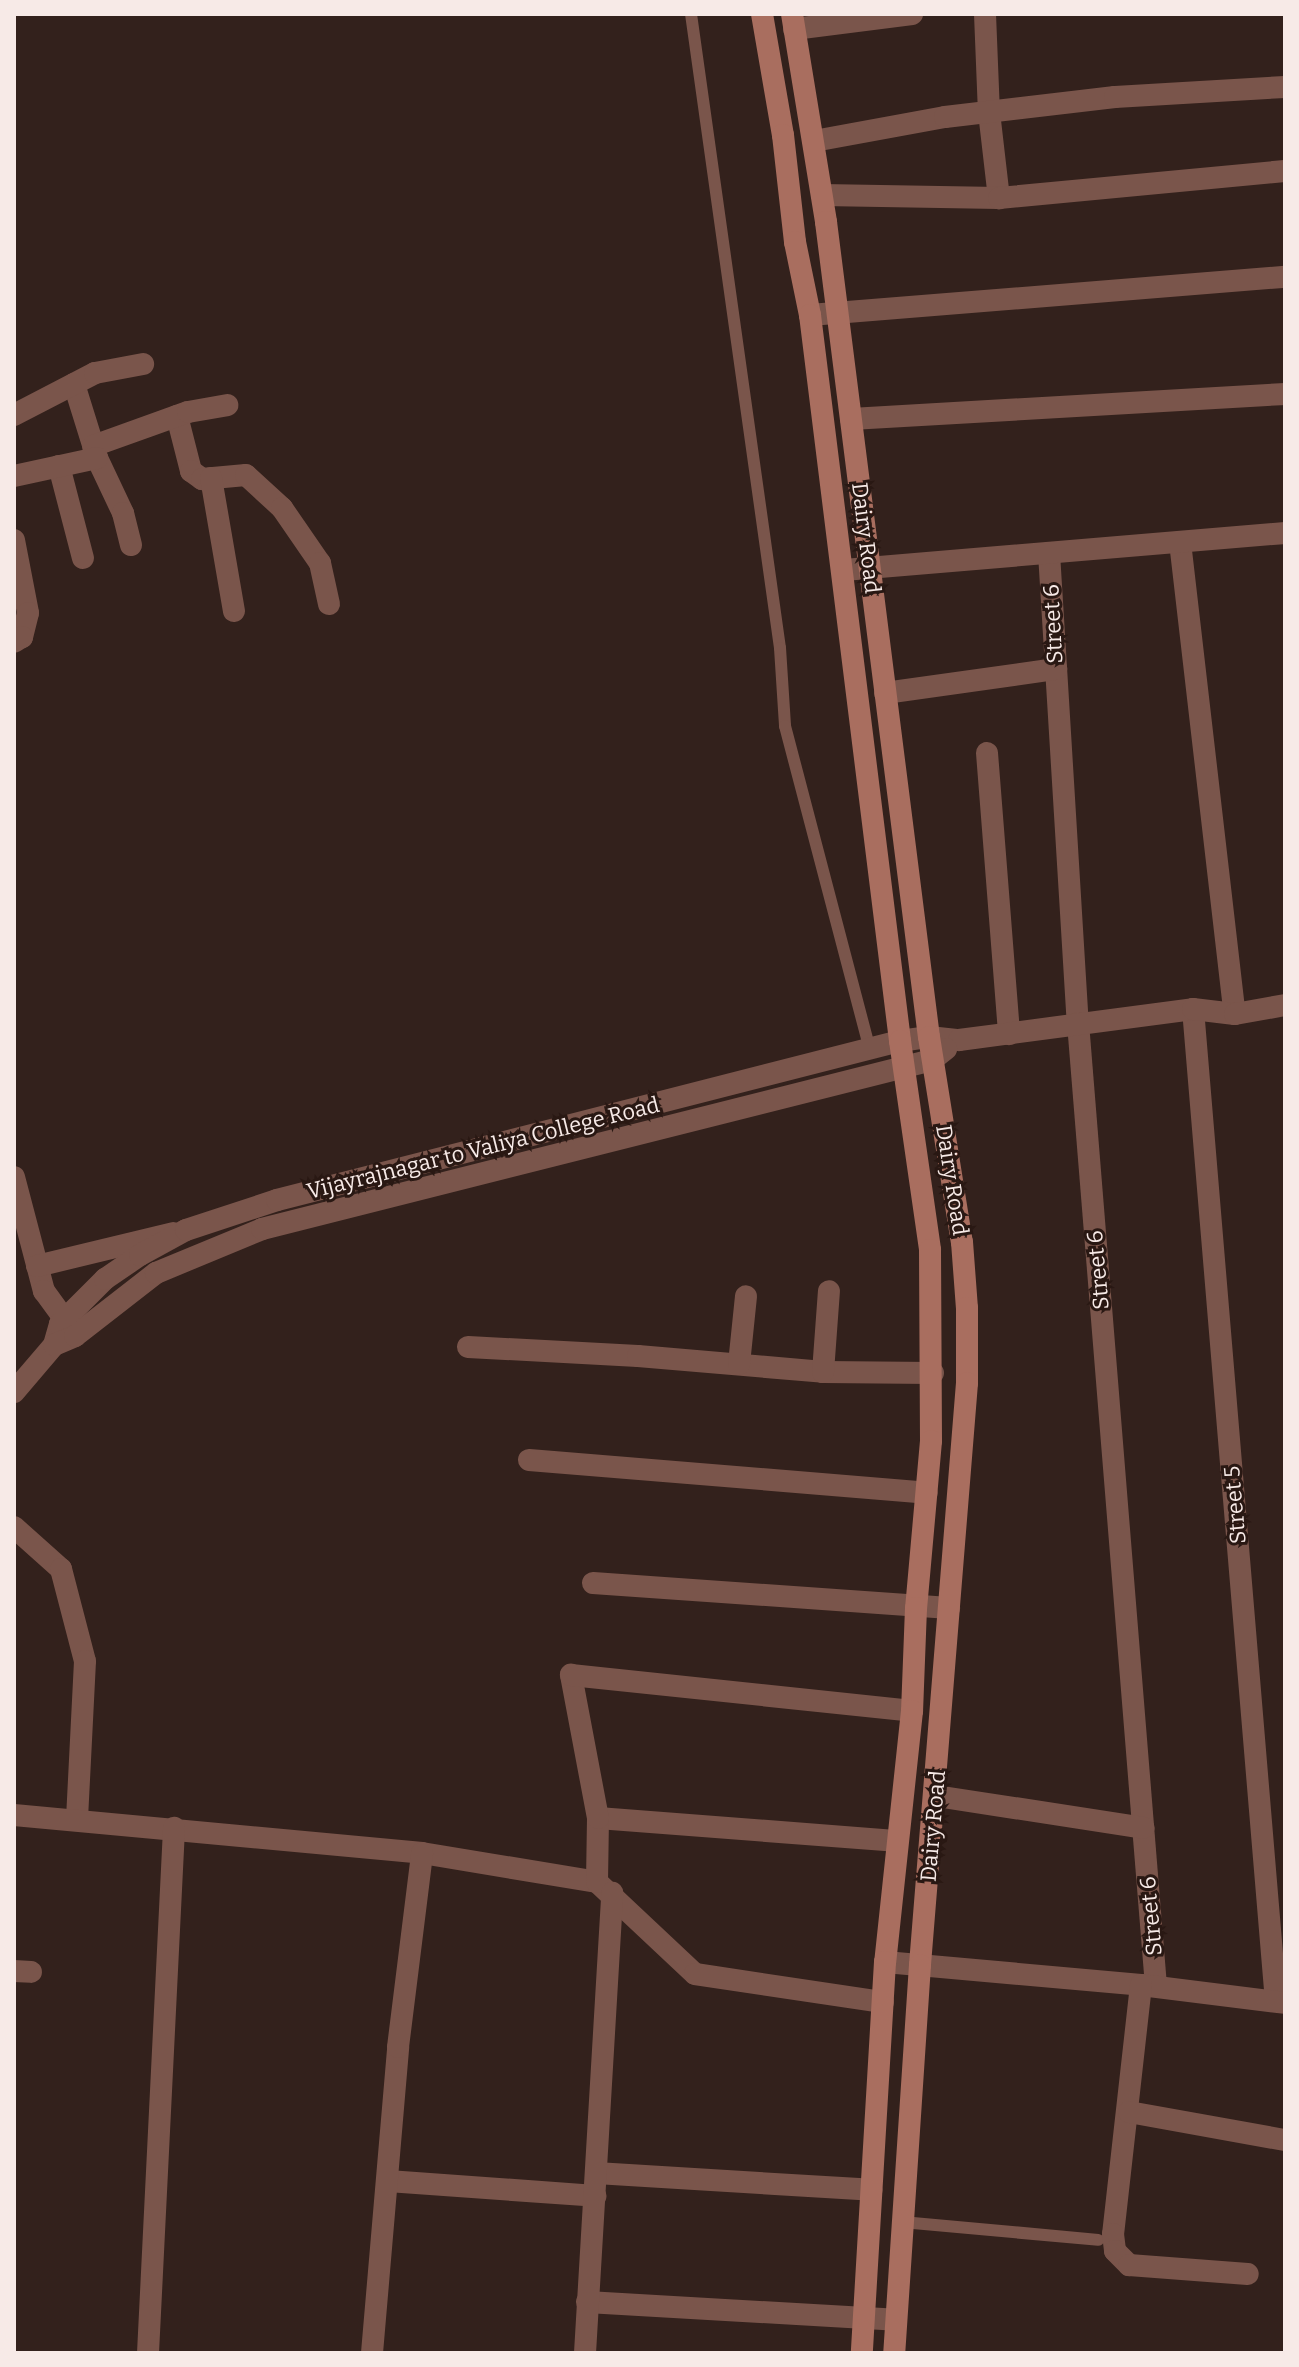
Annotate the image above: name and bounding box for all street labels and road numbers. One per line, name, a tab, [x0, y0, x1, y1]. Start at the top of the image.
street label: Dairy Road	[846, 481, 886, 595]
street label: Street 6	[1038, 584, 1068, 664]
street label: Vijayrajnagar to Valiya College Road	[304, 1091, 662, 1205]
street label: Dairy Road	[930, 1123, 974, 1237]
street label: Street 6	[1081, 1229, 1115, 1311]
street label: Street 5	[1218, 1465, 1252, 1545]
street label: Dairy Road	[915, 1769, 951, 1883]
street label: Street 6	[1134, 1875, 1168, 1957]

